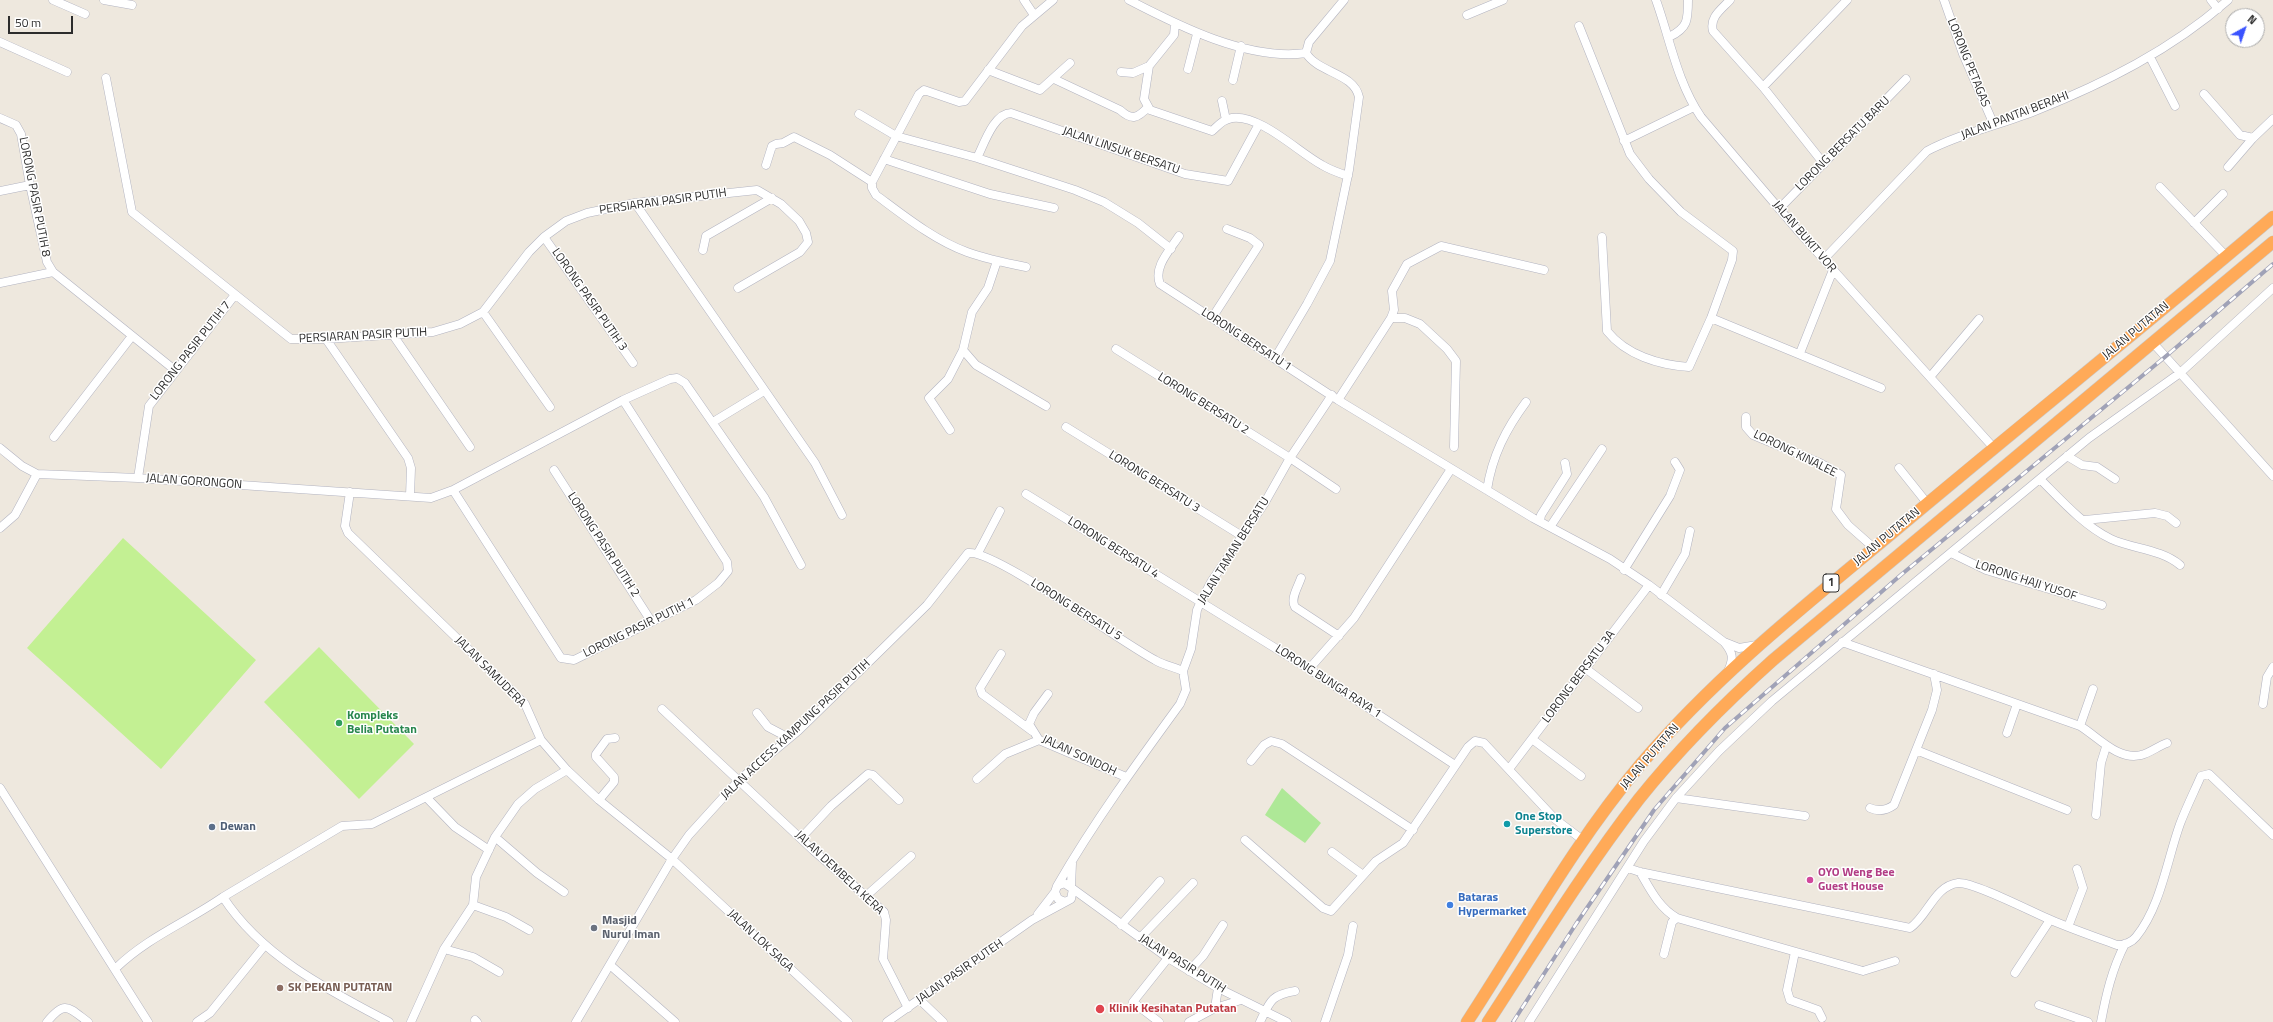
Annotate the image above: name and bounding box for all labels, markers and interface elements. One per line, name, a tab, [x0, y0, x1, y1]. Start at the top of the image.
scale bar	[10, 8, 75, 34]
north arrow	[2225, 8, 2265, 48]
text: N	[2244, 11, 2260, 28]
text: 50 m	[15, 13, 41, 32]
street label: LORONG PETAGAS	[1944, 17, 1992, 109]
street label: JALAN PANTAI BERAHI	[1959, 89, 2071, 143]
street label: LORONG BERSATU BARU	[1793, 94, 1893, 194]
street label: JALAN LINSUK BERSATU	[1060, 124, 1182, 178]
street label: LORONG PASIR PUTIH 8	[15, 136, 53, 258]
street label: PERSIARAN PASIR PUTIH	[598, 186, 728, 218]
street label: JALAN BUKIT VOR	[1769, 198, 1839, 276]
street label: LORONG PASIR PUTIH 3	[548, 246, 630, 354]
street label: LORONG PASIR PUTIH 7	[148, 299, 234, 403]
street label: JALAN PUTATAN	[2100, 299, 2172, 363]
street label: LORONG BERSATU 1	[1198, 305, 1294, 375]
street label: PERSIARAN PASIR PUTIH	[298, 325, 428, 347]
street label: LORONG BERSATU 2	[1155, 370, 1251, 438]
street label: LORONG KINALEE	[1751, 428, 1839, 480]
street label: LORONG BERSATU 3	[1106, 448, 1202, 516]
street label: JALAN GORONGON	[145, 471, 243, 493]
street label: LORONG PASIR PUTIH 2	[564, 490, 642, 600]
street label: JALAN TAMAN BERSATU	[1195, 495, 1273, 607]
street label: JALAN PUTATAN	[1851, 505, 1923, 569]
street label: LORONG BERSATU 4	[1065, 514, 1161, 582]
street label: LORONG HAJI YUSOF	[1973, 558, 2079, 604]
road number: 1	[1823, 574, 1839, 592]
street label: LORONG BERSATU 5	[1028, 576, 1124, 644]
street label: LORONG PASIR PUTIH 1	[581, 595, 697, 661]
street label: LORONG BERSATU 3A	[1540, 628, 1618, 726]
street label: JALAN SAMUDERA	[452, 634, 528, 710]
street label: LORONG BUNGA RAYA 1	[1272, 642, 1384, 722]
street label: JALAN ACCESS KAMPUNG PASIR PUTIH	[718, 657, 874, 803]
place label: Kompleks Belia Putatan	[347, 709, 417, 737]
marker: Kompleks Belia Putatan	[334, 718, 344, 728]
street label: JALAN PUTATAN	[1618, 721, 1682, 793]
street label: JALAN SONDOH	[1039, 732, 1119, 780]
place label: One Stop Superstore	[1515, 810, 1572, 838]
marker: One Stop Superstore	[1502, 819, 1512, 829]
place label: Dewan	[220, 820, 256, 834]
marker: Dewan	[207, 822, 217, 832]
street label: JALAN DEMBELA KERA	[792, 828, 886, 918]
place label: OYO Weng Bee Guest House	[1818, 866, 1895, 894]
marker: OYO Weng Bee Guest House	[1805, 875, 1815, 885]
place label: Bataras Hypermarket	[1458, 891, 1526, 919]
marker: Bataras Hypermarket	[1445, 900, 1455, 910]
street label: JALAN LOK SAGA	[724, 907, 796, 975]
place label: Masjid Nurul Iman	[602, 914, 660, 942]
marker: Masjid Nurul Iman	[589, 923, 599, 933]
street label: JALAN PASIR PUTIH	[1136, 931, 1228, 997]
street label: JALAN PASIR PUTEH	[913, 936, 1007, 1008]
place label: SK PEKAN PUTATAN	[288, 981, 392, 995]
marker: SK PEKAN PUTATAN	[275, 983, 285, 993]
place label: Klinik Kesihatan Putatan	[1109, 1002, 1237, 1016]
marker: Klinik Kesihatan Putatan	[1094, 1003, 1106, 1015]

